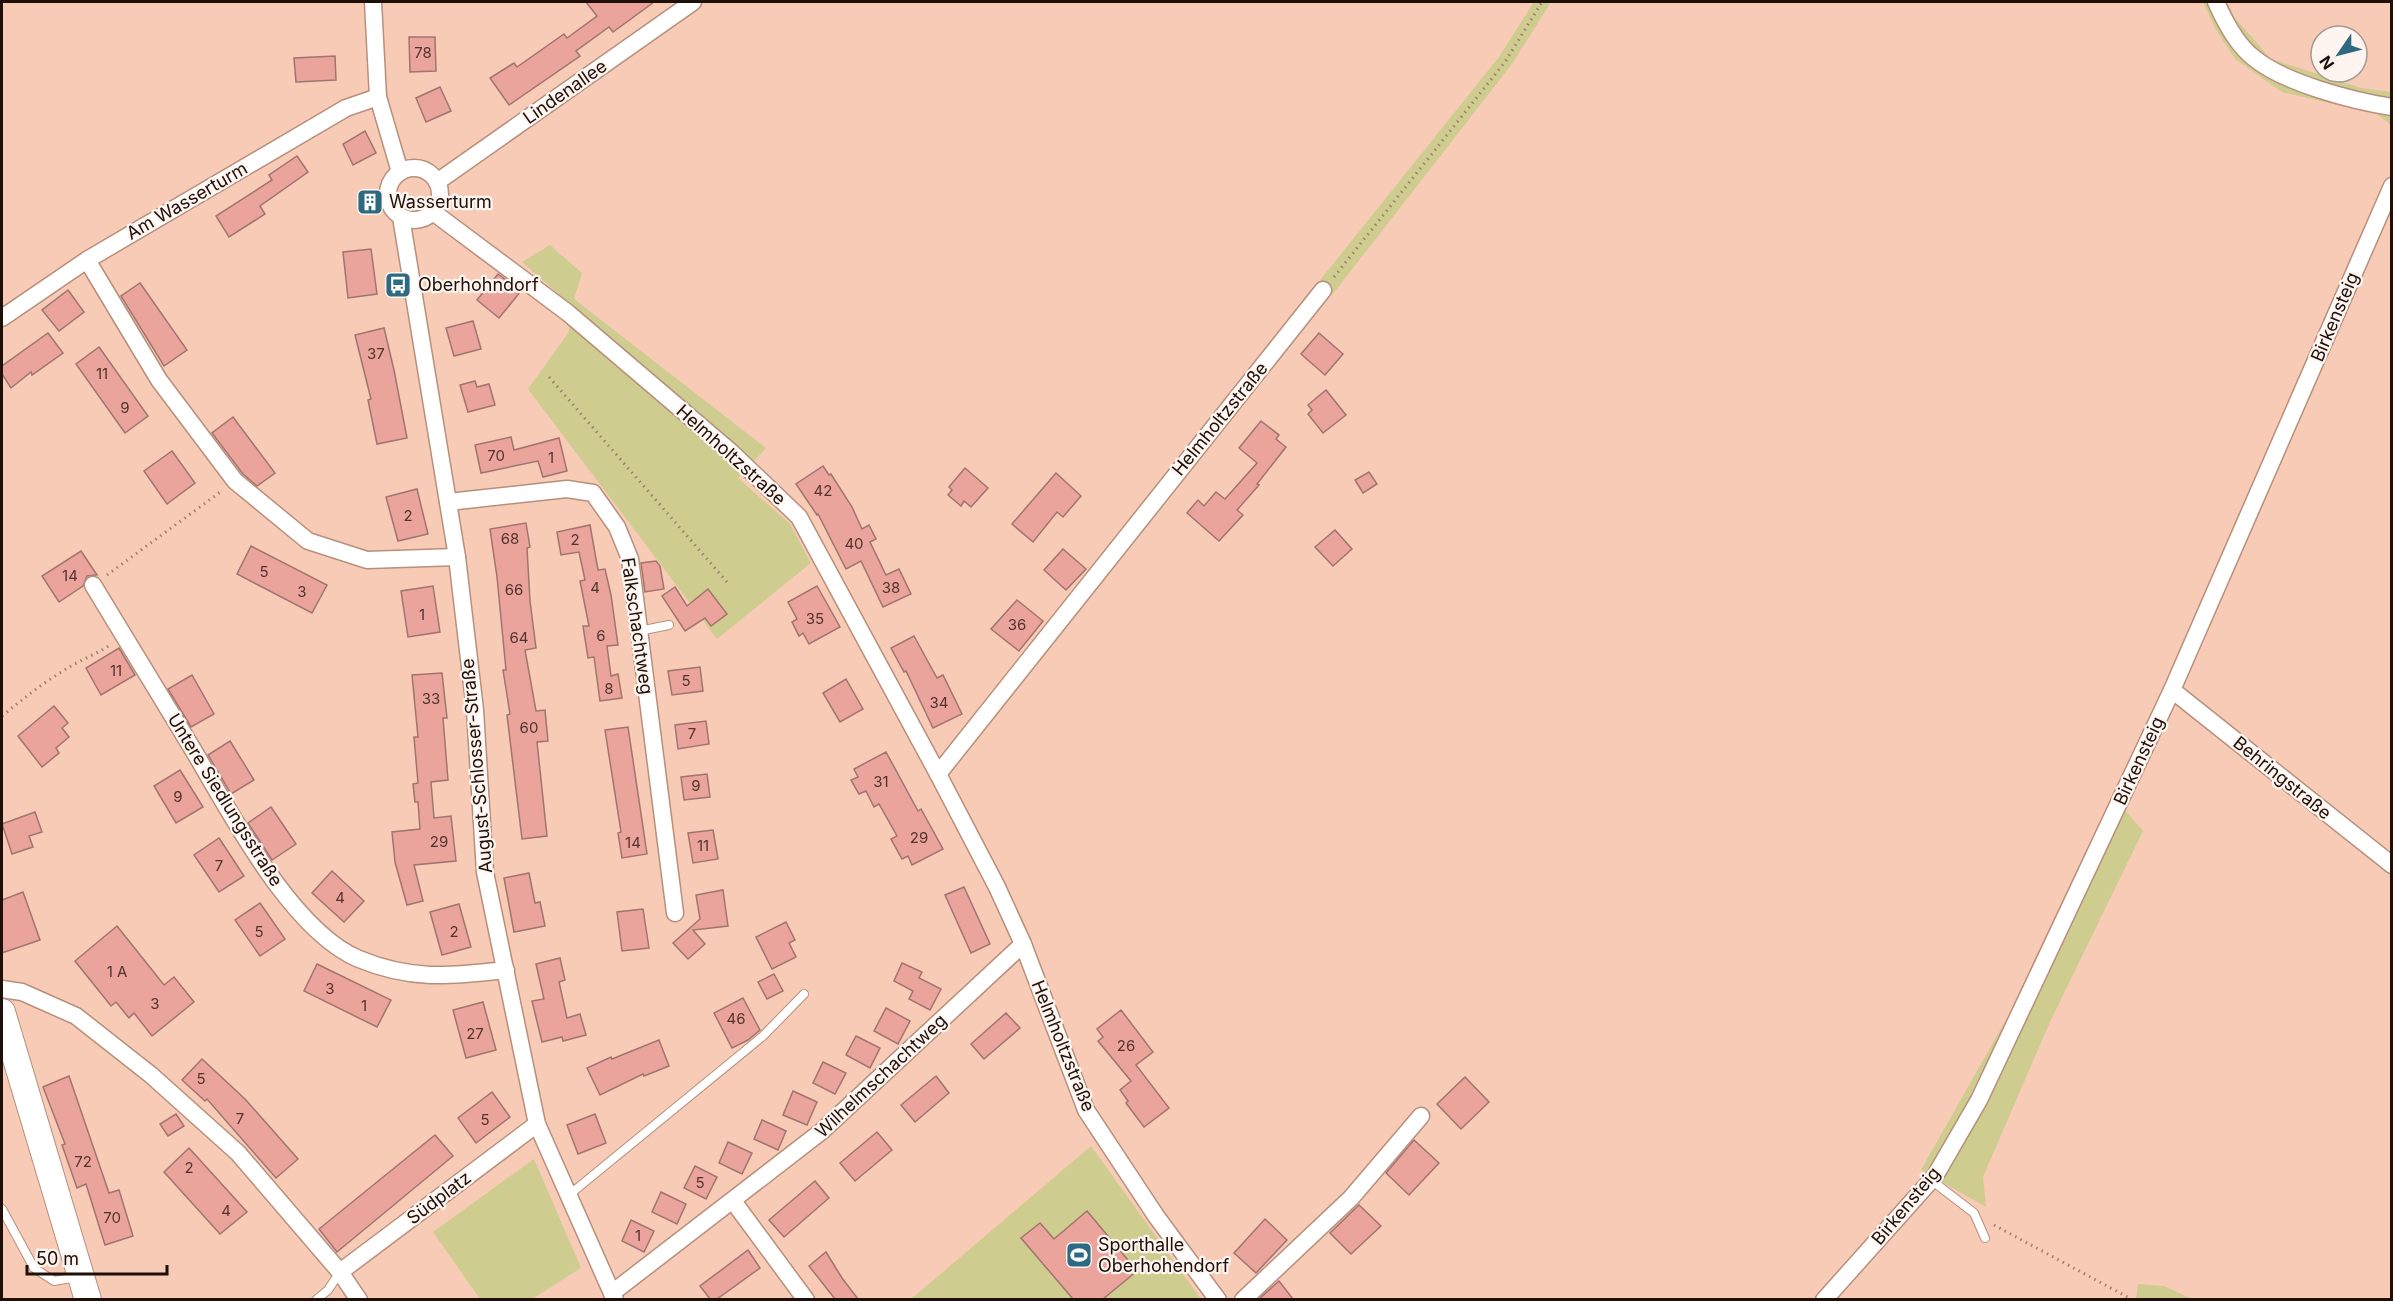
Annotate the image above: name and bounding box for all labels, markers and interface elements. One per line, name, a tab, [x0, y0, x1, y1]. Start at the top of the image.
north arrow	[2309, 24, 2369, 84]
house number: 78	[414, 43, 432, 62]
text: N	[2315, 52, 2338, 73]
street label: Lindenallee	[519, 55, 611, 128]
street label: Am Wasserturm	[123, 157, 251, 244]
building icon: Wasserturm	[355, 187, 385, 217]
place label: Wasserturm	[389, 191, 492, 212]
street label: Birkensteig	[2306, 269, 2363, 365]
bus stop icon: Oberhohndorf	[383, 270, 413, 300]
place label: Oberhohndorf	[418, 274, 539, 295]
house number: 37	[367, 344, 385, 363]
street label: Helmholtzstraße	[1167, 358, 1272, 480]
house number: 11	[96, 364, 108, 383]
house number: 9	[120, 398, 130, 417]
street label: Helmholtzstraße	[672, 400, 790, 509]
house number: 70	[487, 446, 505, 465]
house number: 1	[548, 448, 554, 467]
house number: 42	[814, 481, 832, 500]
house number: 2	[403, 506, 413, 525]
house number: 68	[501, 529, 519, 548]
house number: 2	[570, 530, 580, 549]
house number: 40	[844, 534, 864, 553]
street label: Falkschachtweg	[617, 556, 658, 696]
house number: 5	[259, 562, 269, 581]
house number: 14	[62, 566, 78, 585]
house number: 4	[590, 578, 600, 597]
house number: 38	[882, 578, 900, 597]
house number: 66	[505, 580, 523, 599]
house number: 3	[297, 582, 307, 601]
house number: 1	[419, 605, 425, 624]
house number: 35	[806, 609, 824, 628]
house number: 36	[1008, 615, 1026, 634]
house number: 6	[596, 626, 606, 645]
house number: 64	[510, 628, 529, 647]
street label: August-Schlosser-Straße	[457, 658, 496, 874]
house number: 11	[110, 661, 122, 680]
house number: 5	[681, 671, 691, 690]
house number: 8	[604, 679, 614, 698]
house number: 33	[422, 689, 440, 708]
house number: 34	[930, 693, 948, 712]
street label: Untere Siedlungsstraße	[164, 709, 287, 890]
street label: Birkensteig	[2109, 713, 2168, 808]
house number: 60	[520, 718, 538, 737]
house number: 7	[688, 724, 696, 743]
street label: Behringstraße	[2229, 732, 2336, 823]
house number: 31	[873, 772, 889, 791]
house number: 9	[691, 776, 701, 795]
house number: 9	[173, 787, 183, 806]
house number: 29	[910, 828, 928, 847]
house number: 29	[430, 832, 448, 851]
house number: 14	[625, 833, 641, 852]
house number: 11	[697, 836, 709, 855]
house number: 7	[215, 856, 223, 875]
house number: 4	[335, 888, 345, 907]
house number: 5	[254, 922, 264, 941]
house number: 2	[449, 922, 459, 941]
house number: 1 A	[107, 962, 127, 981]
street label: Helmholtzstraße	[1028, 977, 1099, 1115]
house number: 3	[325, 979, 335, 998]
house number: 3	[150, 994, 160, 1013]
house number: 1	[361, 996, 367, 1015]
house number: 46	[727, 1009, 746, 1028]
street label: Wilhelmschachtweg	[811, 1010, 950, 1142]
house number: 27	[466, 1024, 484, 1043]
house number: 26	[1117, 1036, 1135, 1055]
house number: 5	[196, 1069, 206, 1088]
house number: 7	[236, 1109, 244, 1128]
house number: 5	[480, 1110, 490, 1129]
house number: 72	[74, 1152, 92, 1171]
house number: 2	[184, 1158, 194, 1177]
street label: Birkensteig	[1867, 1163, 1944, 1249]
street label: Südplatz	[403, 1167, 475, 1228]
house number: 5	[695, 1173, 705, 1192]
house number: 4	[221, 1201, 231, 1220]
house number: 70	[103, 1208, 121, 1227]
house number: 1	[635, 1226, 641, 1245]
place label: Sporthalle Oberhohendorf	[1098, 1234, 1229, 1276]
scale bar	[27, 1238, 166, 1276]
sports icon: Sporthalle Oberhohendorf	[1064, 1240, 1094, 1270]
text: 50 m	[36, 1248, 79, 1269]

